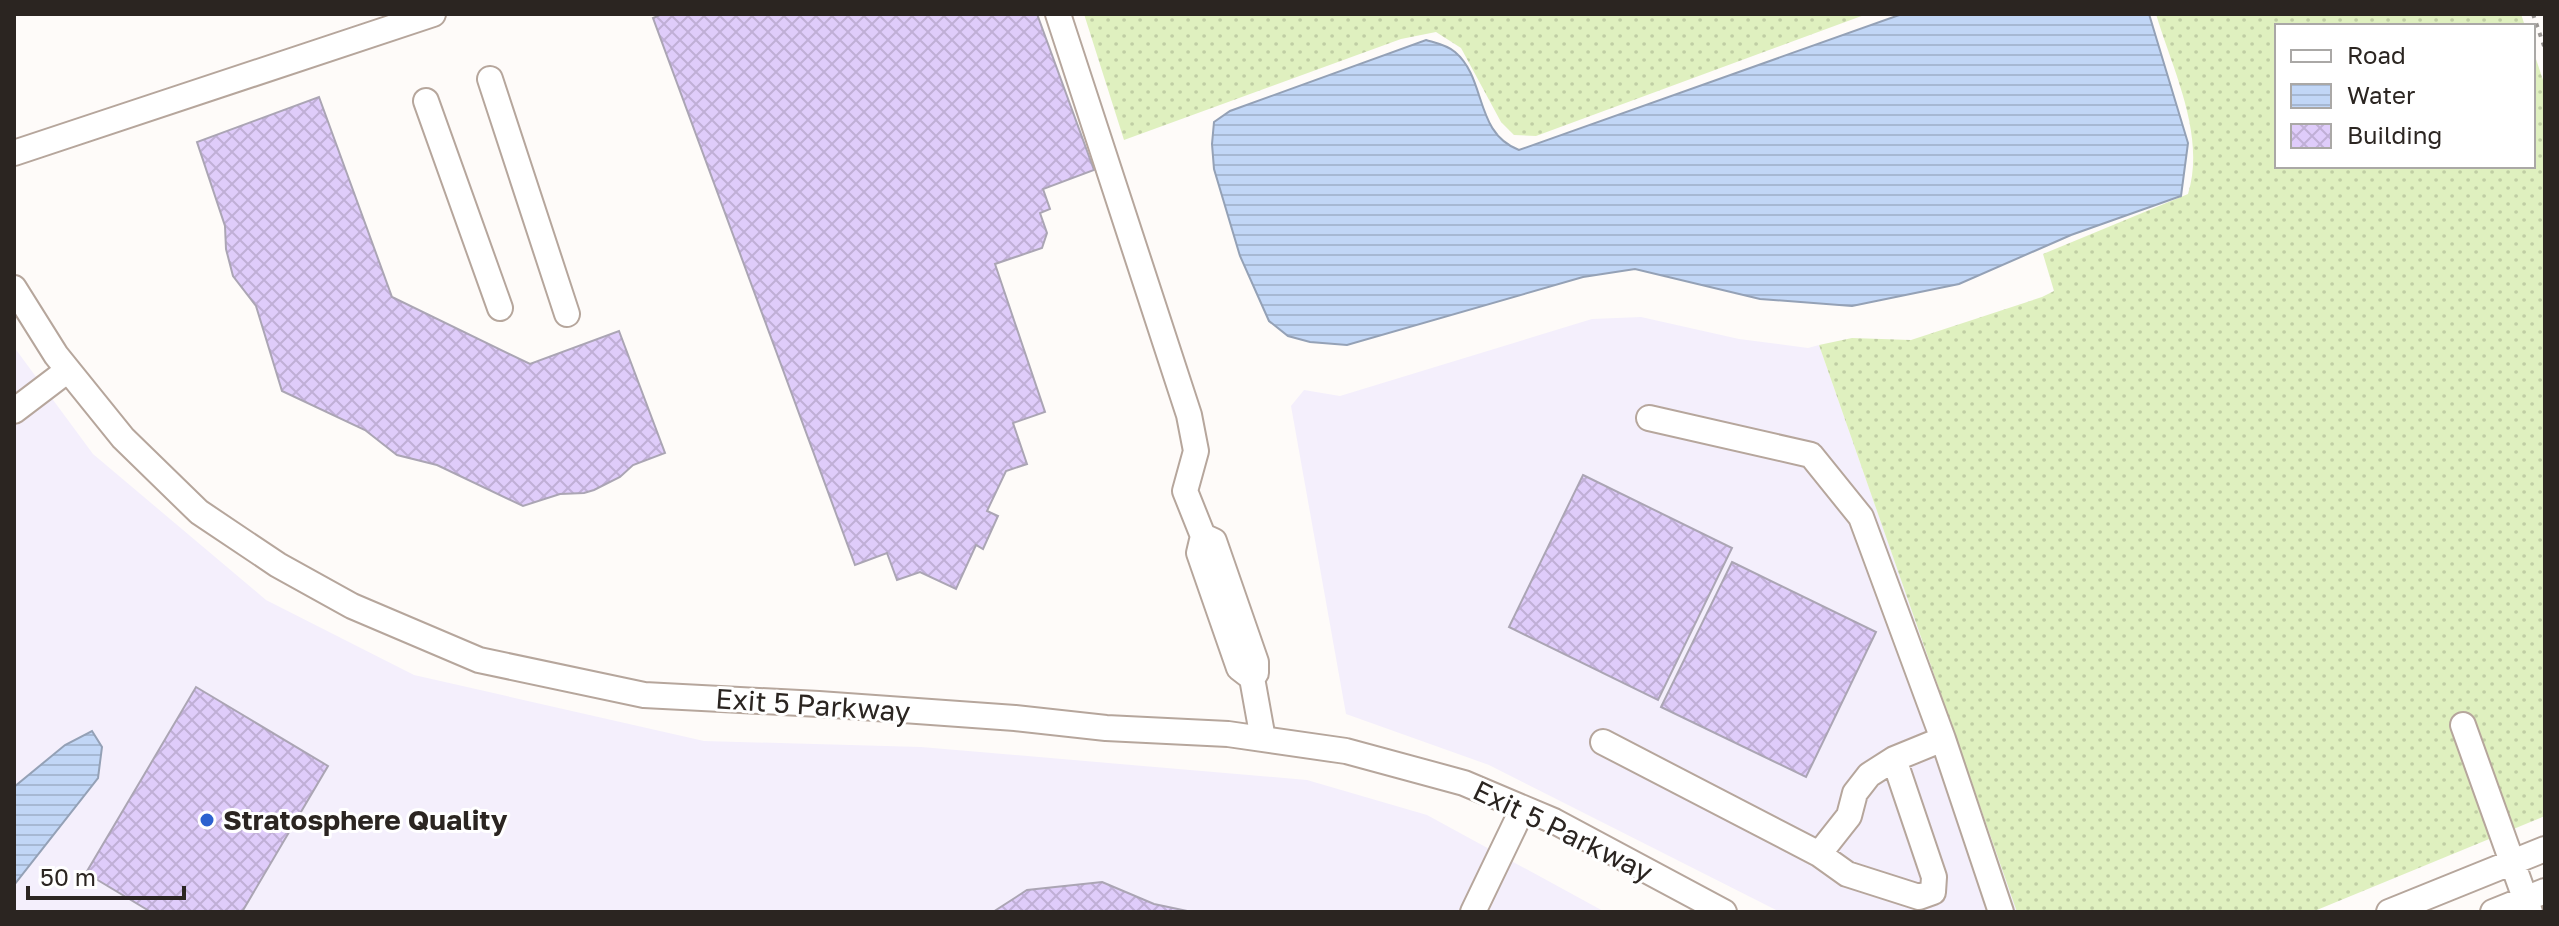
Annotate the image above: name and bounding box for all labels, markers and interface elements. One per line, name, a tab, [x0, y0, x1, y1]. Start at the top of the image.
legend	[2275, 24, 2535, 168]
text: Road	[2347, 40, 2406, 69]
text: Water	[2347, 80, 2415, 109]
text: Building	[2347, 120, 2442, 149]
street label: Exit 5 Parkway	[714, 681, 912, 728]
street label: Exit 5 Parkway	[1468, 773, 1659, 888]
place label: Stratosphere Quality	[223, 803, 508, 836]
marker: Stratosphere Quality	[198, 811, 216, 829]
scale bar	[28, 850, 184, 900]
text: 50 m	[40, 862, 96, 891]

